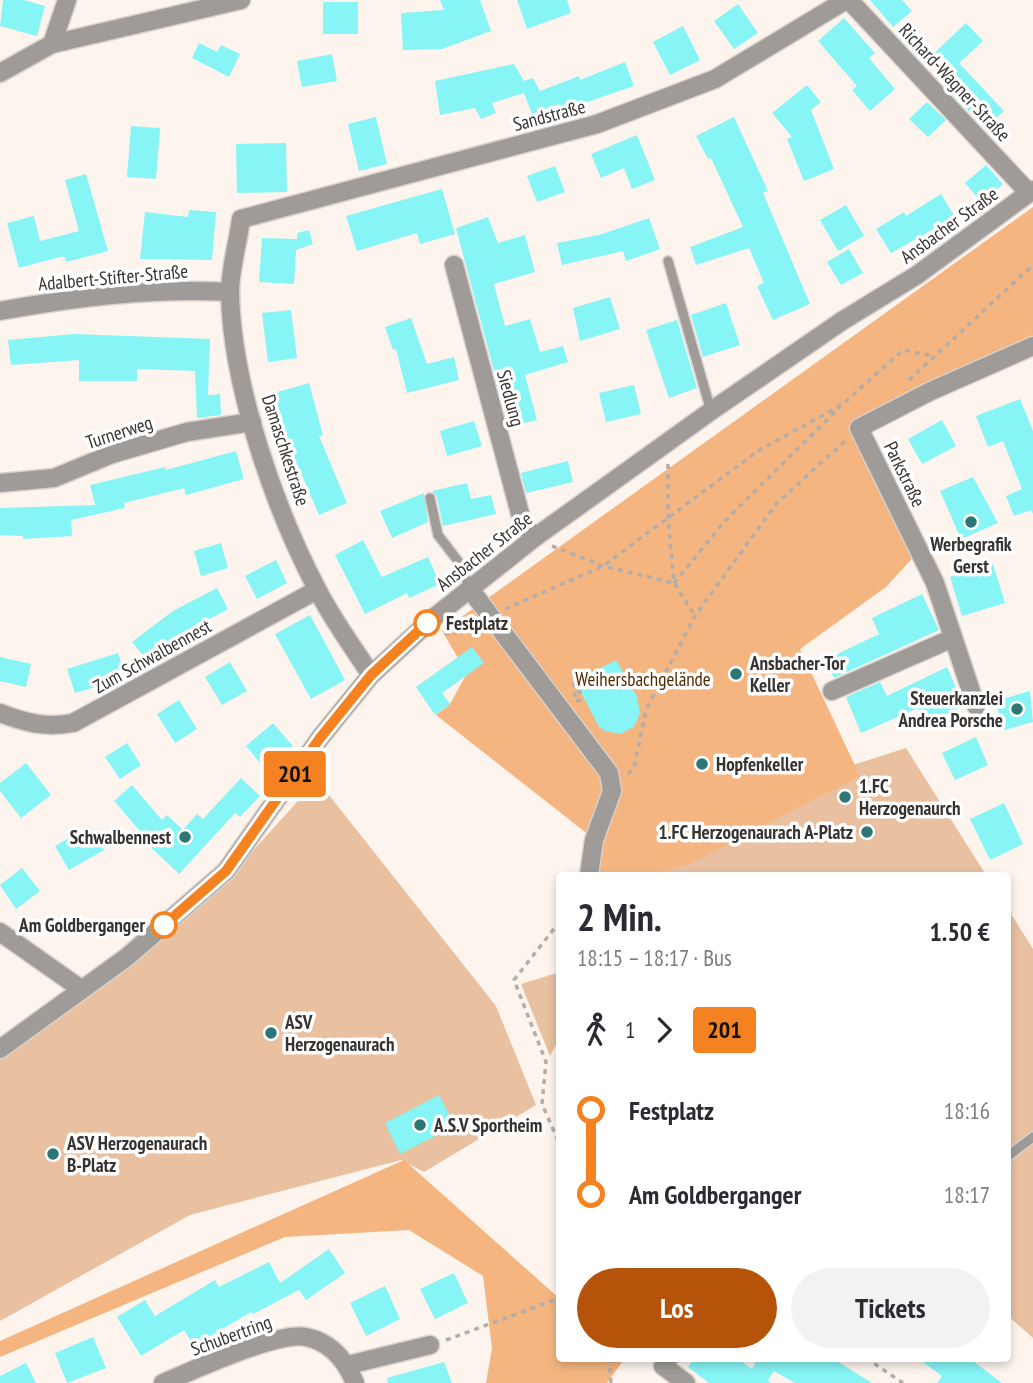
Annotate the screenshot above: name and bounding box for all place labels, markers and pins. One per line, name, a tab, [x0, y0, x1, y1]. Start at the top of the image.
marker: Werbegrafik Gerst	[963, 514, 979, 530]
place label: Werbegrafik Gerst	[929, 532, 1012, 578]
marker: Festplatz	[414, 610, 440, 636]
place label: Festplatz	[446, 611, 508, 635]
place label: Ansbacher-Tor Keller	[749, 651, 846, 697]
marker: Ansbacher-Tor Keller	[728, 666, 744, 682]
place label: Steuerkanzlei Andrea Porsche	[898, 686, 1003, 732]
marker: Steuerkanzlei Andrea Porsche	[1009, 701, 1025, 717]
place label: Hopfenkeller	[716, 752, 804, 776]
marker: Hopfenkeller	[694, 756, 710, 772]
place label: 1.FC Herzogenaurch	[859, 774, 961, 820]
marker: 1.FC Herzogenaurch	[837, 789, 853, 805]
place label: 1.FC Herzogenaurach A-Platz	[658, 820, 853, 844]
marker: 1.FC Herzogenaurach A-Platz	[859, 824, 875, 840]
place label: Schwalbennest	[70, 825, 171, 849]
marker: Schwalbennest	[177, 829, 193, 845]
marker: Am Goldberganger	[151, 912, 177, 938]
place label: Am Goldberganger	[18, 913, 145, 937]
place label: ASV Herzogenaurach	[284, 1010, 394, 1056]
marker: ASV Herzogenaurach	[263, 1025, 279, 1041]
place label: A.S.V Sportheim	[433, 1113, 542, 1137]
marker: A.S.V Sportheim	[412, 1117, 428, 1133]
place label: ASV Herzogenaurach B-Platz	[66, 1131, 207, 1177]
marker: ASV Herzogenaurach B-Platz	[45, 1146, 61, 1162]

